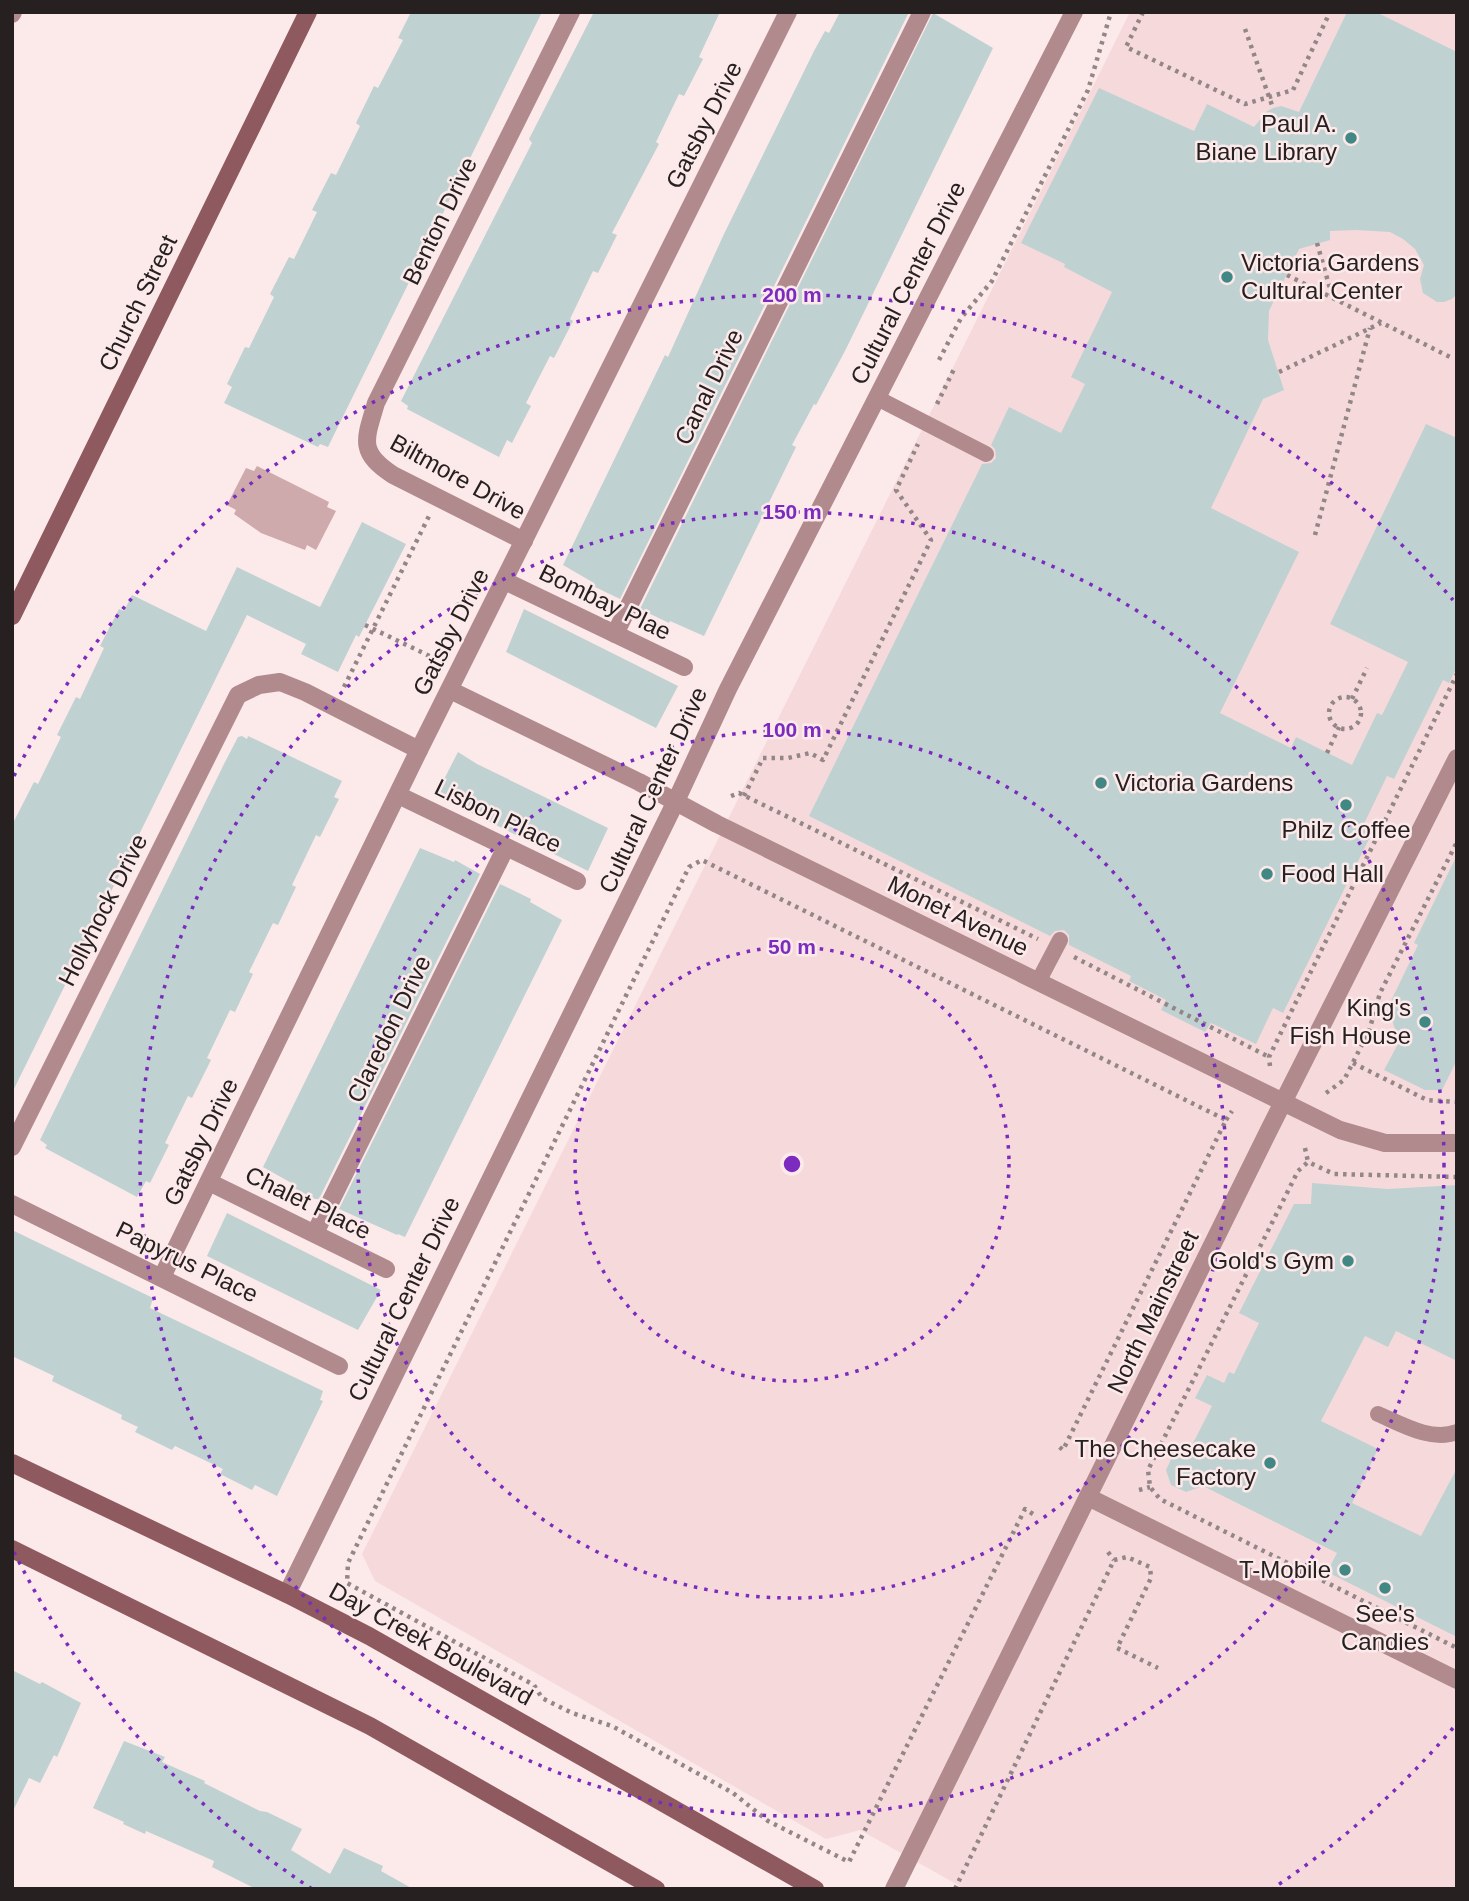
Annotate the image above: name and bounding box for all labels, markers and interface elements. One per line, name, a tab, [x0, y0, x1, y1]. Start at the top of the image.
street label: Gatsby Drive	[660, 57, 747, 193]
place label: Paul A. Biane Library	[1196, 110, 1337, 165]
marker: Paul A. Biane Library	[1343, 130, 1359, 146]
street label: Benton Drive	[397, 153, 482, 289]
street label: Cultural Center Drive	[845, 177, 970, 389]
street label: Church Street	[93, 230, 182, 375]
place label: Victoria Gardens Cultural Center	[1241, 249, 1419, 304]
marker: Victoria Gardens Cultural Center	[1219, 269, 1235, 285]
text: 200 m	[762, 283, 822, 306]
street label: Canal Drive	[669, 325, 748, 449]
street label: Biltmore Drive	[386, 428, 531, 525]
text: 150 m	[762, 500, 822, 523]
street label: Bombay Plae	[535, 558, 675, 645]
street label: Gatsby Drive	[407, 564, 494, 700]
street label: Cultural Center Drive	[593, 683, 712, 897]
text: 100 m	[762, 718, 822, 741]
place label: Victoria Gardens	[1115, 769, 1293, 796]
street label: Lisbon Place	[431, 773, 566, 858]
marker: Victoria Gardens	[1093, 775, 1109, 791]
marker: Philz Coffee	[1338, 797, 1354, 813]
place label: Philz Coffee	[1282, 816, 1410, 843]
street label: Hollyhock Drive	[53, 829, 152, 990]
place label: Food Hall	[1281, 860, 1384, 887]
marker: Food Hall	[1259, 866, 1275, 882]
street label: Monet Avenue	[884, 870, 1033, 961]
text: 50 m	[768, 935, 816, 958]
street label: Claredon Drive	[341, 951, 436, 1107]
place label: King's Fish House	[1290, 994, 1411, 1049]
marker: King's Fish House	[1417, 1014, 1433, 1030]
street label: Gatsby Drive	[158, 1074, 243, 1210]
centre of rings	[780, 1152, 804, 1176]
street label: Chalet Place	[241, 1161, 375, 1245]
street label: Cultural Center Drive	[342, 1192, 465, 1405]
street label: Papyrus Place	[112, 1215, 263, 1308]
street label: North Mainstreet	[1102, 1226, 1204, 1397]
place label: Gold's Gym	[1209, 1247, 1334, 1274]
marker: Gold's Gym	[1340, 1253, 1356, 1269]
place label: The Cheesecake Factory	[1075, 1435, 1256, 1490]
marker: The Cheesecake Factory	[1262, 1455, 1278, 1471]
place label: T-Mobile	[1239, 1556, 1331, 1583]
marker: T-Mobile	[1337, 1562, 1353, 1578]
street label: Day Creek Boulevard	[325, 1576, 538, 1711]
marker: See's Candies	[1377, 1580, 1393, 1596]
place label: See's Candies	[1341, 1600, 1429, 1655]

